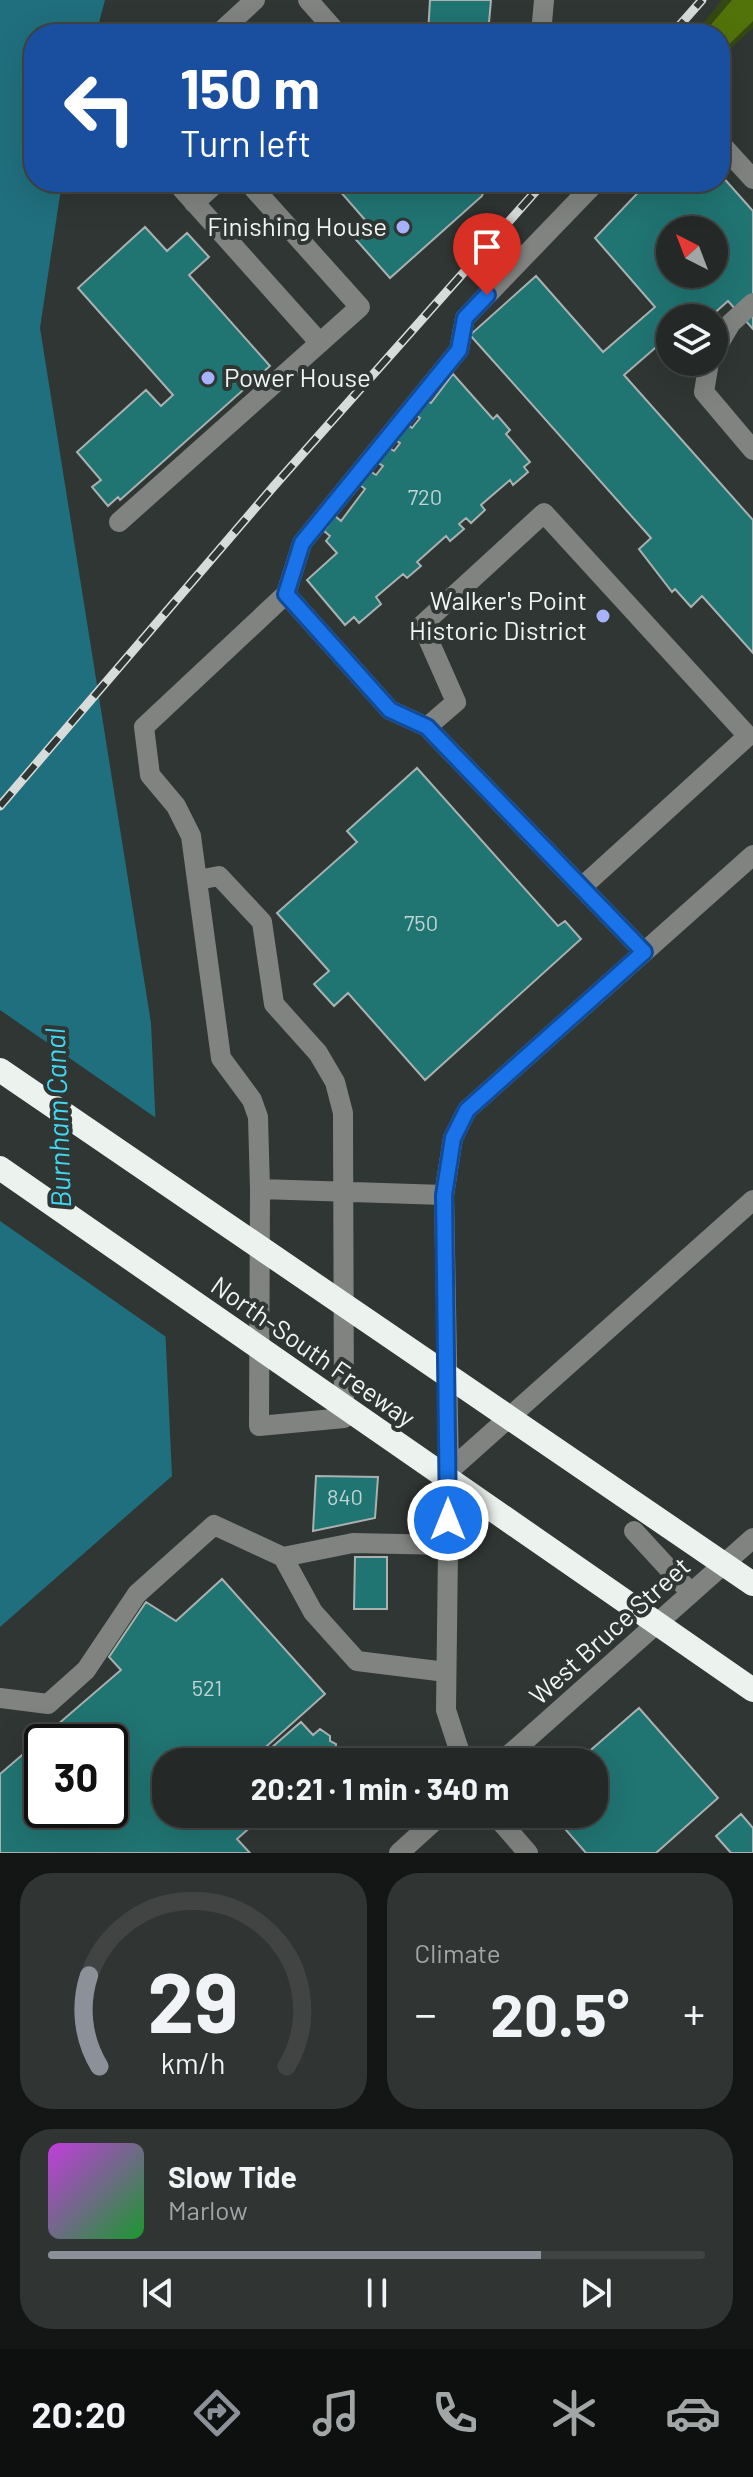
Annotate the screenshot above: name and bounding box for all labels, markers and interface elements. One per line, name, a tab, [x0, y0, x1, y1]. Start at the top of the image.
text: 150 m	[180, 53, 320, 120]
icon: left	[48, 56, 152, 160]
text: Turn left	[180, 121, 311, 164]
place label: Finishing House	[207, 210, 387, 241]
pin	[453, 213, 521, 295]
north arrow	[656, 216, 728, 288]
map controls	[656, 216, 728, 376]
marker: Finishing House	[394, 218, 412, 236]
icon: arrive	[465, 225, 509, 269]
button: layers	[656, 304, 728, 376]
place label: Power House	[224, 361, 371, 392]
marker: Power House	[199, 369, 217, 387]
house number: 720	[408, 483, 442, 509]
place label: Walker's Point Historic District	[409, 584, 587, 645]
marker: Walker's Point Historic District	[594, 607, 612, 625]
house number: 750	[404, 909, 438, 935]
water label: Burnham Canal	[37, 1028, 77, 1208]
street label: North-South Freeway	[206, 1269, 422, 1433]
position arrow	[406, 1478, 490, 1562]
house number: 840	[327, 1483, 363, 1509]
street label: West Bruce Street	[522, 1550, 696, 1710]
house number: 521	[192, 1674, 222, 1700]
speed limit sign: 30	[24, 1724, 128, 1828]
text: 20:21 · 1 min · 340 m	[251, 1770, 509, 1806]
text: Climate	[415, 1937, 501, 1968]
text: 29	[148, 1950, 239, 2050]
text: 20.5°	[490, 1977, 629, 2049]
text: −	[415, 1986, 437, 2039]
text: +	[683, 1986, 705, 2039]
text: km/h	[161, 2045, 226, 2080]
text: Slow Tide	[168, 2158, 297, 2194]
text: Marlow	[168, 2194, 248, 2225]
icon: previous	[136, 2271, 180, 2315]
icon: pause	[355, 2271, 399, 2315]
icon: next	[574, 2271, 618, 2315]
icon: directions	[189, 2385, 245, 2441]
icon: music	[308, 2385, 364, 2441]
icon: phone	[427, 2385, 483, 2441]
icon: climate	[546, 2385, 602, 2441]
icon: car	[665, 2385, 721, 2441]
text: 20:20	[32, 2392, 126, 2435]

